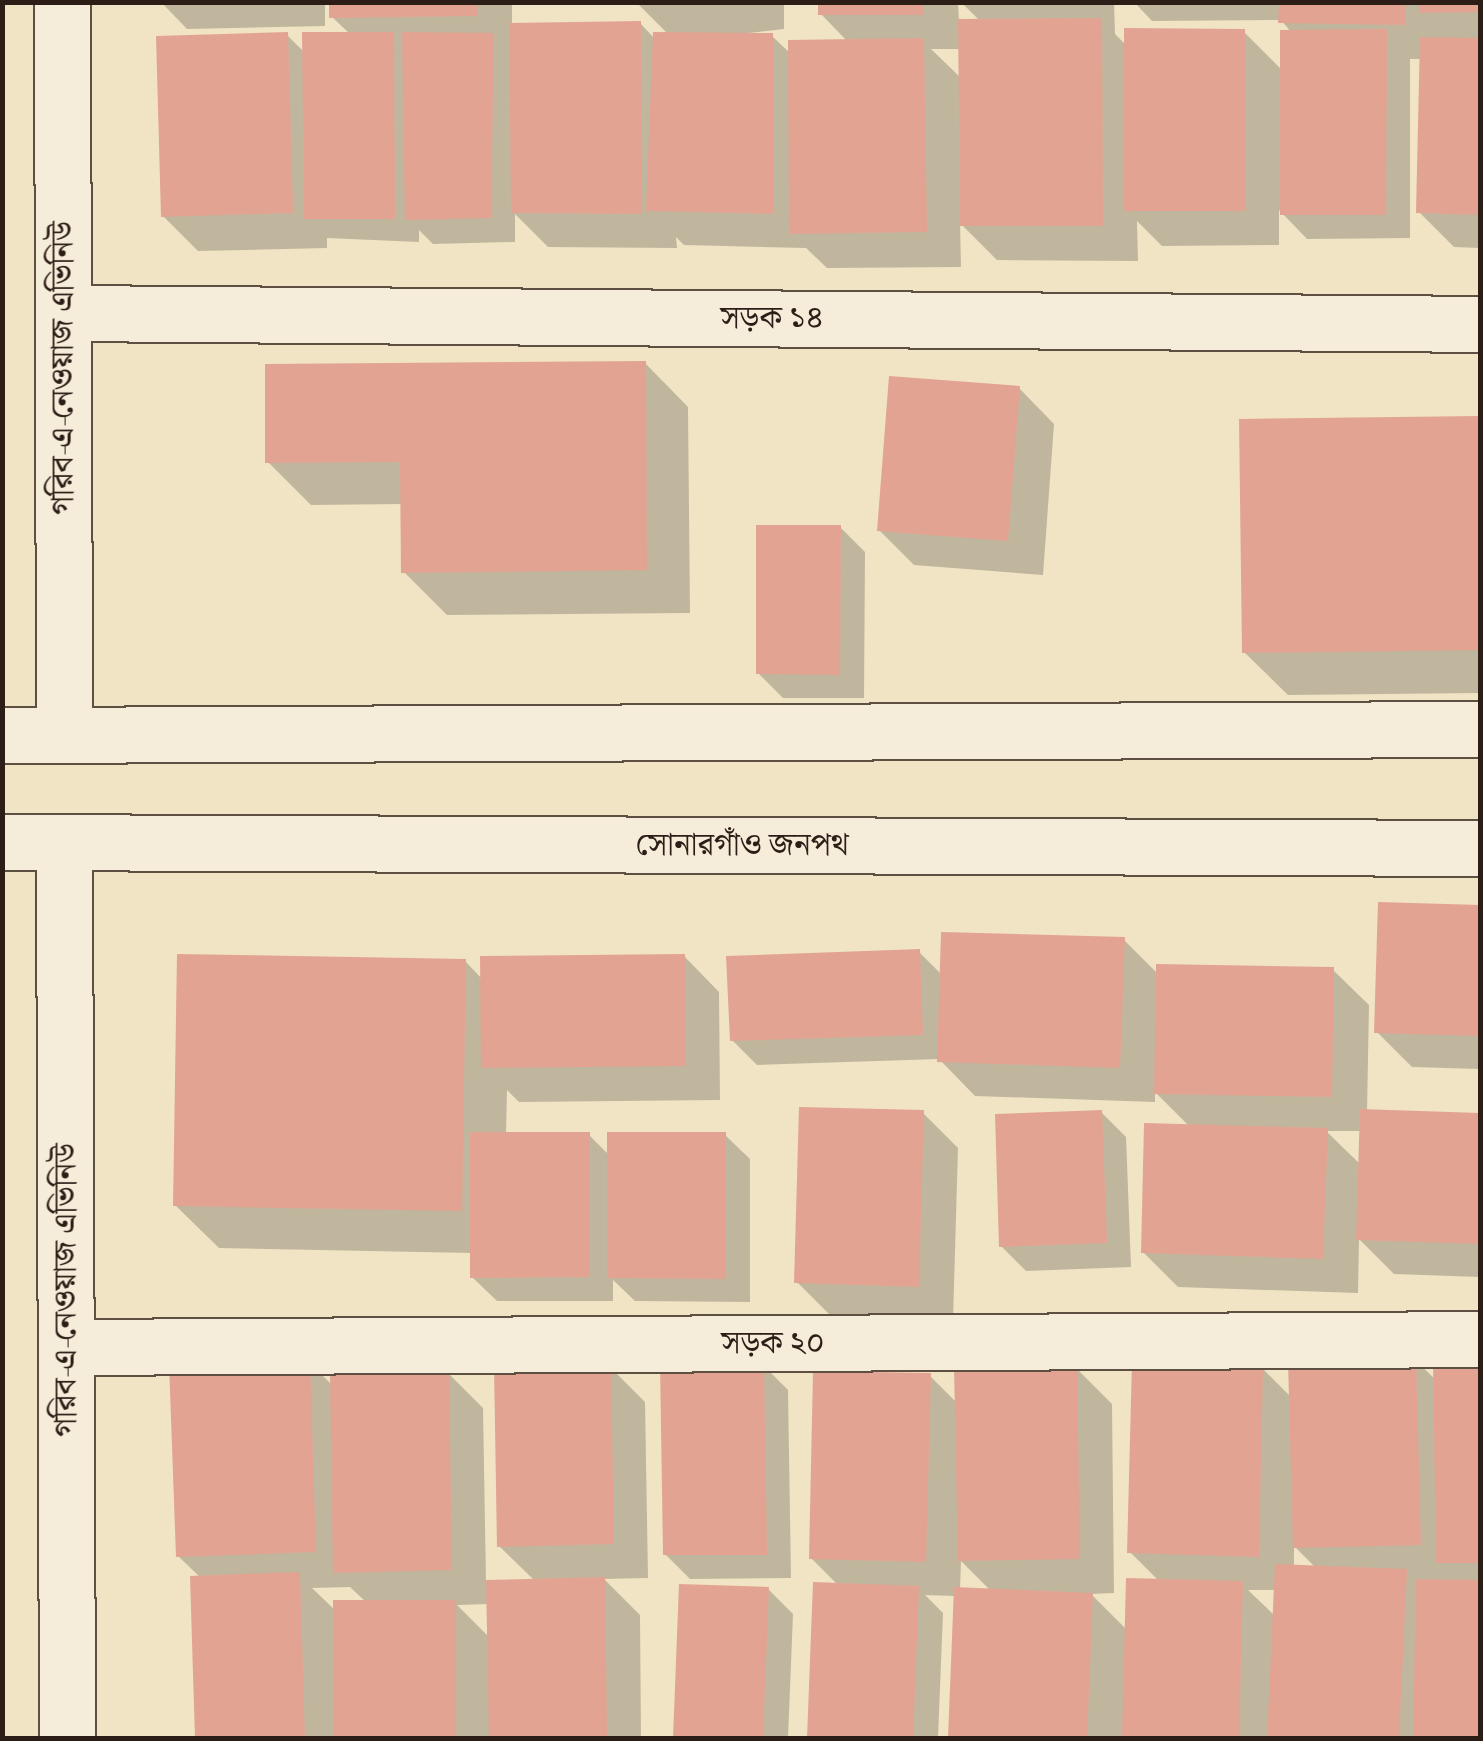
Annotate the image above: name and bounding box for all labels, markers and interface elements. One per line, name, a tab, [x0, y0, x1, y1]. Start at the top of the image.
street label: গরিব-এ-নেওয়াজ এভিনিউ	[44, 221, 82, 515]
street label: সড়ক ১৪	[720, 299, 824, 337]
street label: সোনারগাঁও জনপথ	[635, 826, 849, 864]
street label: গরিব-এ-নেওয়াজ এভিনিউ	[47, 1143, 85, 1437]
street label: সড়ক ২০	[721, 1324, 825, 1362]

